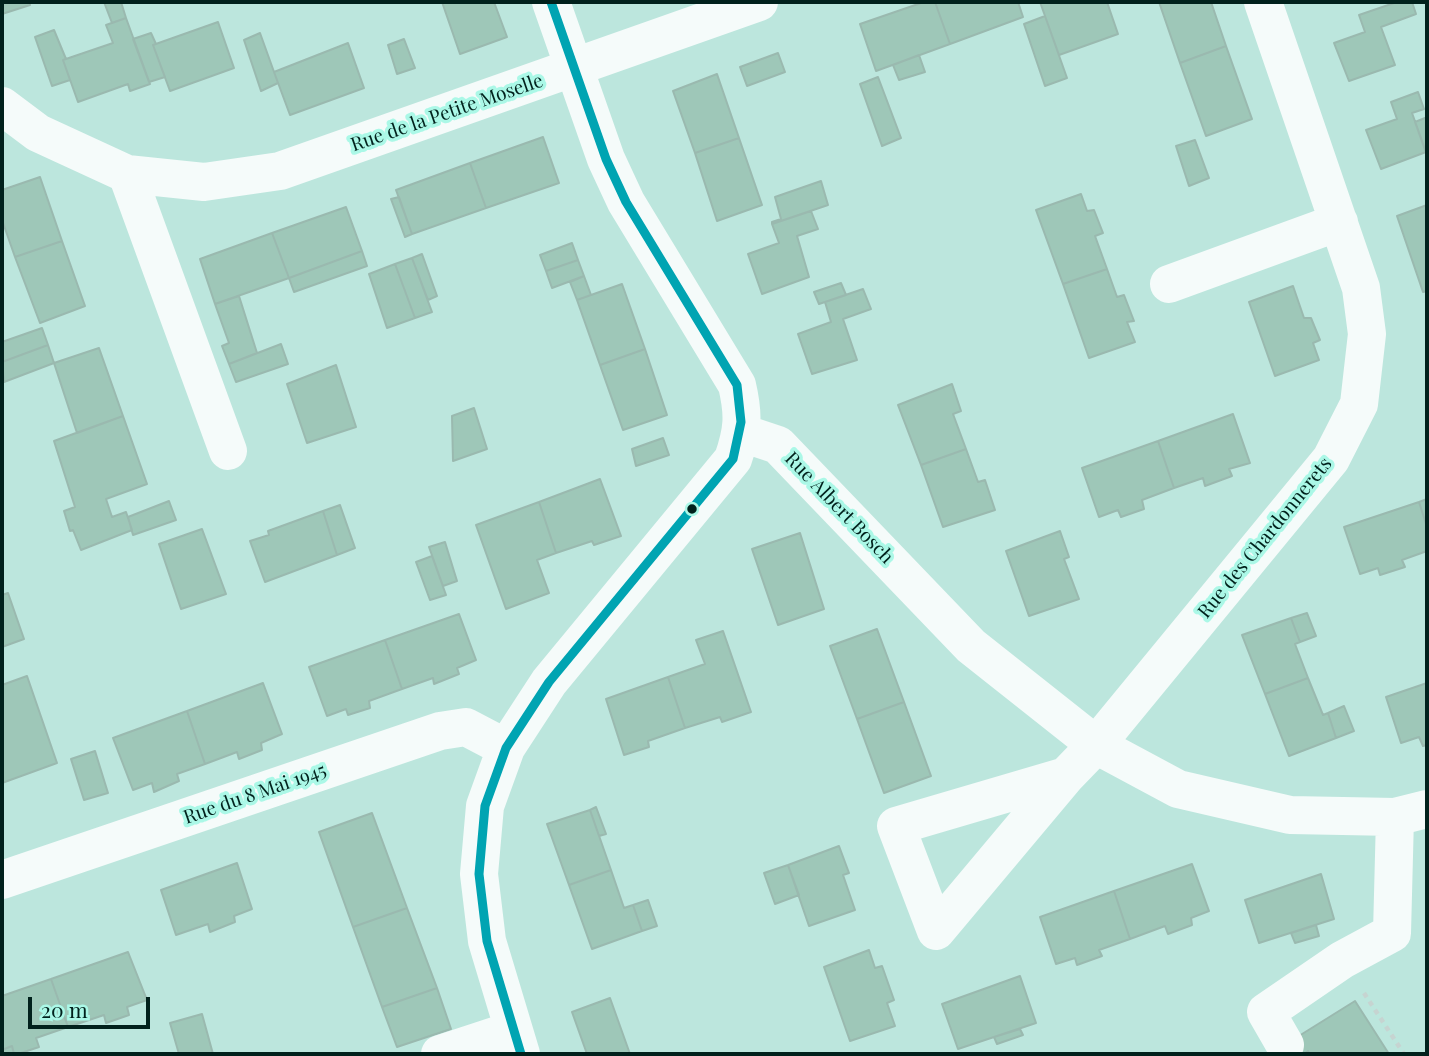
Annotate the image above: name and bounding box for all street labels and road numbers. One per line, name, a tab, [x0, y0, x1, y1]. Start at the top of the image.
street label: Rue de la Petite Moselle	[348, 69, 546, 157]
street label: Rue Albert Bosch	[780, 447, 898, 569]
street label: Rue des Chardonnerets	[1193, 453, 1337, 623]
street label: Rue du 8 Mai 1945	[181, 759, 329, 829]

